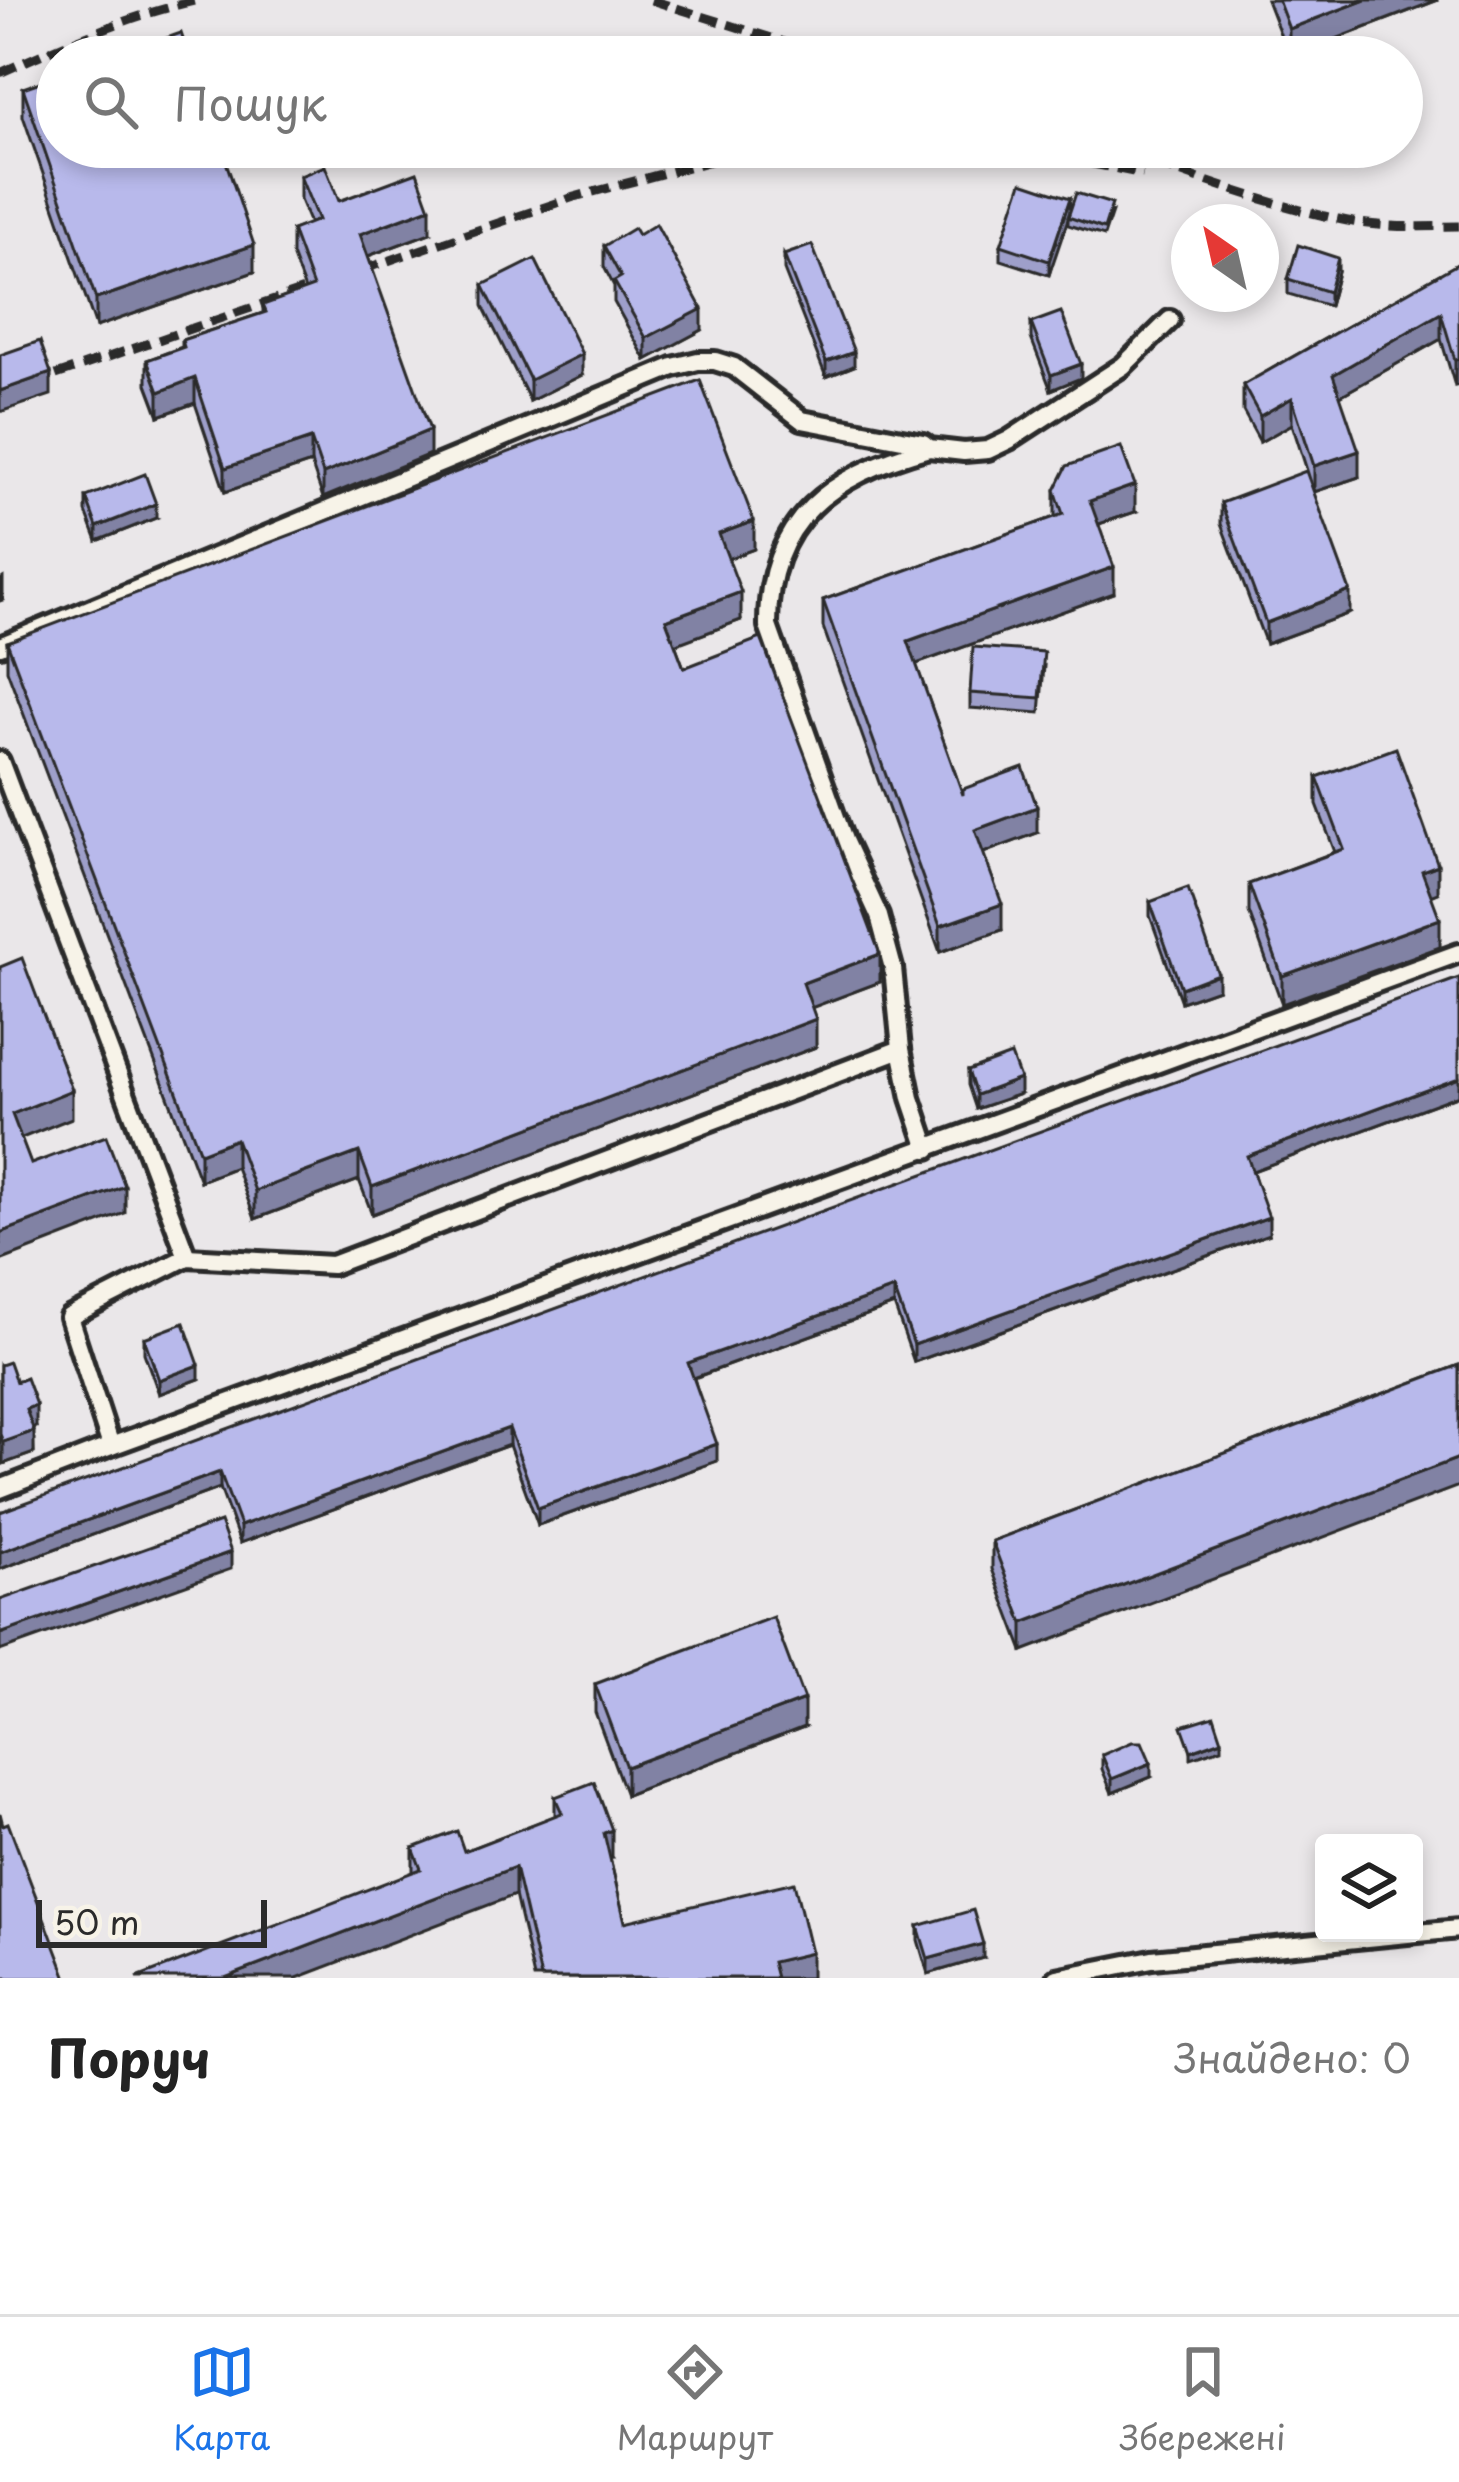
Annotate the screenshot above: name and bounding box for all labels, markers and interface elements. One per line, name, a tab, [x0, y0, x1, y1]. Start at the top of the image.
search box	[36, 36, 1423, 168]
text: Пошук	[174, 68, 327, 136]
icon: search	[78, 69, 144, 135]
north arrow	[1171, 204, 1279, 312]
map controls	[1315, 1834, 1423, 1942]
button: layers	[1315, 1834, 1423, 1942]
scale bar	[36, 1894, 267, 1947]
text: 50 m	[54, 1896, 140, 1946]
text: Поруч	[48, 2018, 210, 2095]
text: Знайдено: 0	[1174, 2027, 1411, 2086]
tab: Карта	[173, 2339, 270, 2461]
tab: Маршрут	[617, 2339, 773, 2461]
tab: Збережені	[1120, 2339, 1286, 2461]

